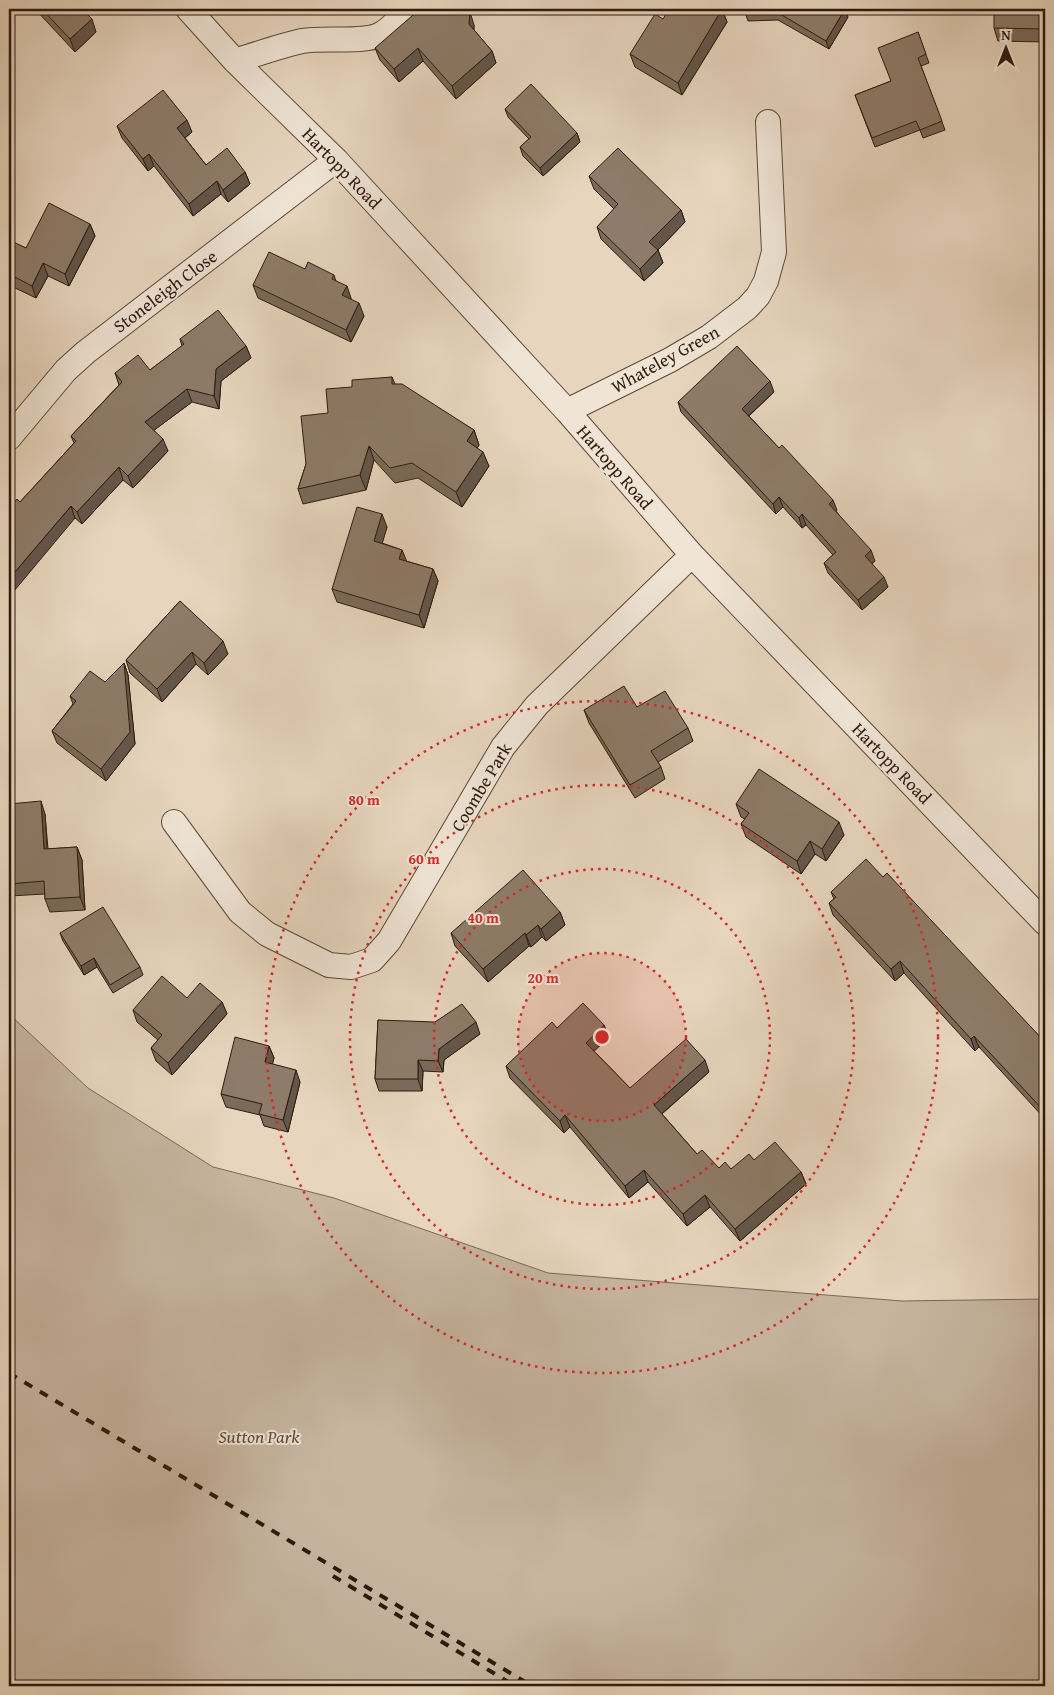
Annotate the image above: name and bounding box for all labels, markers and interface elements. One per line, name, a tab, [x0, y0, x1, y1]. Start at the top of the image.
north arrow	[982, 22, 1032, 72]
text: N	[1001, 25, 1011, 45]
street label: Hartopp Road	[296, 121, 388, 215]
street label: Stoneleigh Close	[107, 243, 223, 339]
street label: Whateley Green	[606, 318, 724, 400]
street label: Hartopp Road	[571, 419, 660, 516]
street label: Hartopp Road	[846, 716, 938, 810]
street label: Coombe Park	[444, 737, 519, 837]
text: 80 m	[348, 789, 380, 810]
text: 60 m	[408, 848, 440, 869]
text: 40 m	[467, 907, 499, 928]
text: 20 m	[527, 967, 559, 988]
centre of rings	[593, 1028, 611, 1046]
park label: Sutton Park	[218, 1423, 300, 1450]

